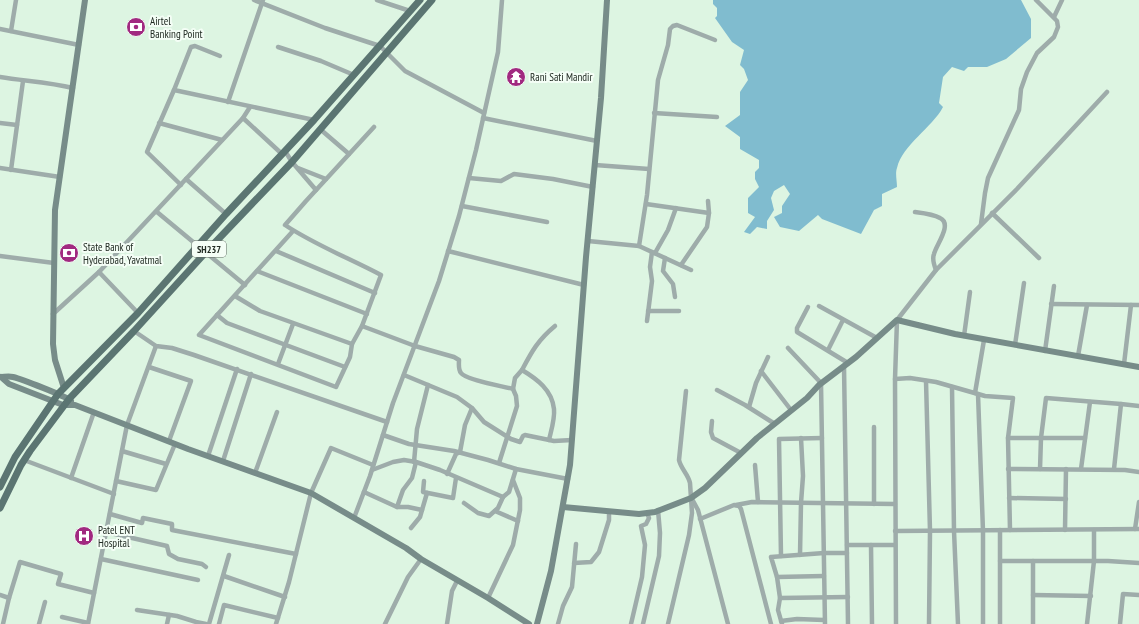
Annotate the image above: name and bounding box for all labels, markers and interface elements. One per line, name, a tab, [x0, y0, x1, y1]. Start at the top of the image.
place label: Airtel Banking Point	[150, 14, 203, 41]
bank icon: Airtel Banking Point	[125, 16, 147, 38]
temple icon: Rani Sati Mandir	[505, 66, 527, 88]
place label: Rani Sati Mandir	[530, 70, 592, 84]
place label: State Bank of Hyderabad, Yavatmal	[83, 240, 162, 267]
road number: SH237	[192, 241, 226, 257]
bank icon: State Bank of Hyderabad, Yavatmal	[58, 242, 80, 264]
place label: Patel ENT Hospital	[98, 523, 135, 550]
hospital icon: Patel ENT Hospital	[73, 525, 95, 547]

